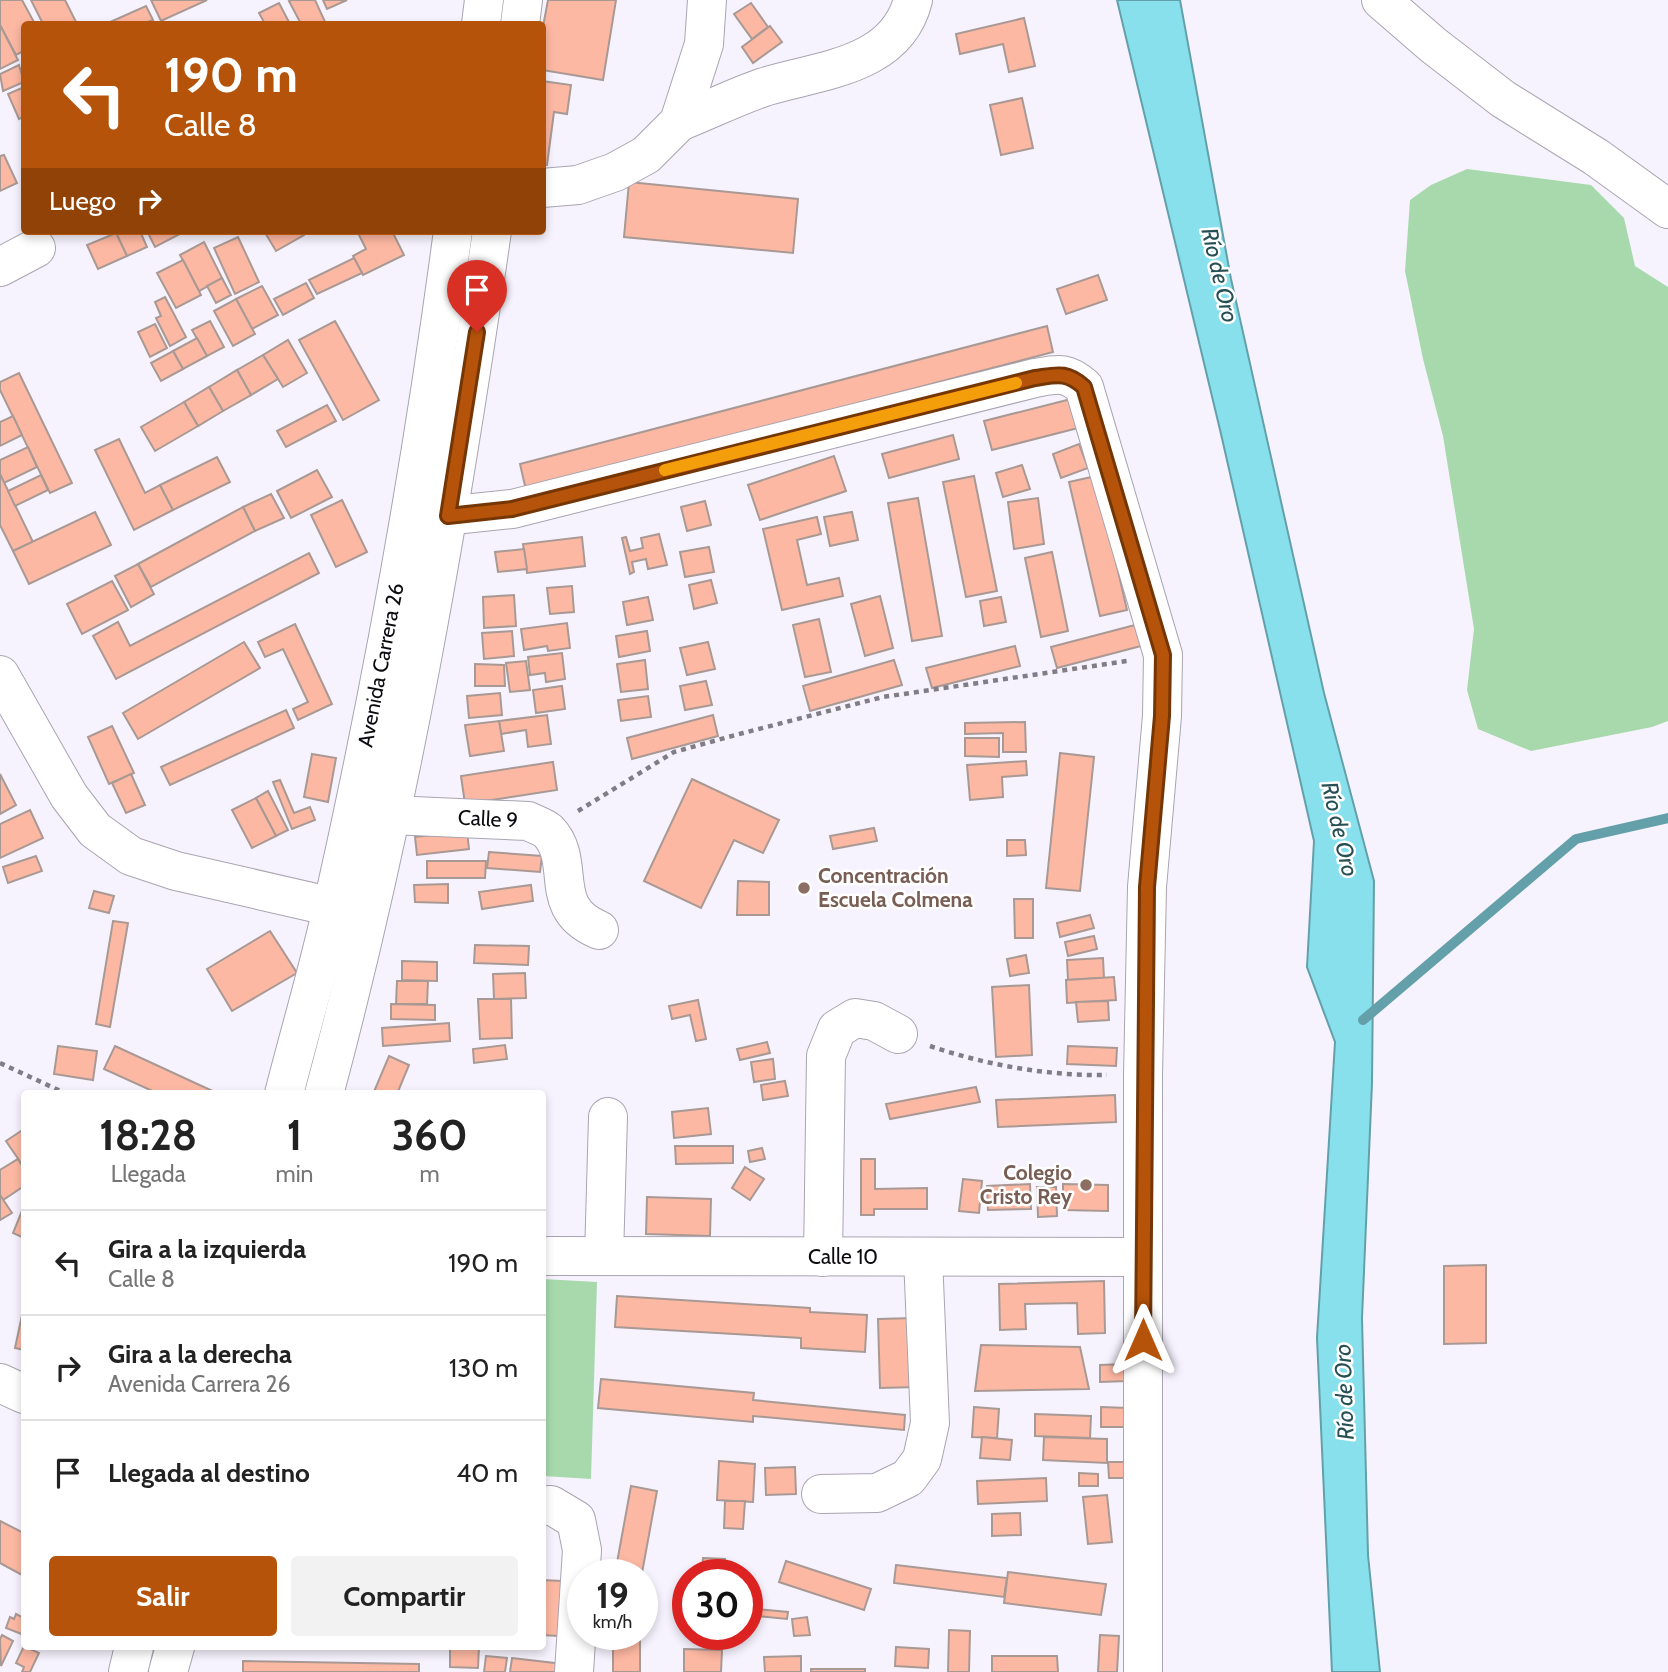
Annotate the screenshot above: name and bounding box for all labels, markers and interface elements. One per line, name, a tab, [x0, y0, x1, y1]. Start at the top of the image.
text: 190 m	[164, 45, 298, 104]
icon: left	[49, 49, 140, 140]
text: Calle 8	[164, 105, 257, 144]
icon: right	[130, 182, 168, 220]
text: Luego	[49, 185, 116, 217]
water label: Río de Oro	[1196, 225, 1244, 325]
pin	[447, 260, 507, 332]
icon: arrive	[458, 271, 496, 309]
street label: Avenida Carrera 26	[352, 581, 409, 749]
water label: Río de Oro	[1316, 779, 1364, 879]
street label: Calle 9	[457, 804, 519, 833]
place label: Concentración Escuela Colmena	[818, 863, 973, 912]
marker: Concentración Escuela Colmena	[796, 880, 812, 896]
text: 18:28	[99, 1109, 197, 1161]
text: 1	[287, 1109, 302, 1161]
text: 360	[392, 1109, 468, 1161]
text: Llegada	[111, 1160, 186, 1188]
text: min	[275, 1160, 313, 1188]
text: m	[420, 1160, 440, 1188]
place label: Colegio Cristo Rey	[980, 1160, 1073, 1209]
marker: Colegio Cristo Rey	[1078, 1177, 1094, 1193]
text: Gira a la izquierda	[108, 1233, 306, 1265]
icon: left	[49, 1244, 87, 1282]
street label: Calle 10	[808, 1244, 878, 1269]
text: 190 m	[448, 1247, 518, 1279]
text: Calle 8	[108, 1265, 175, 1293]
position arrow	[1106, 1303, 1180, 1377]
text: Gira a la derecha	[108, 1338, 292, 1370]
water label: Río de Oro	[1328, 1343, 1360, 1441]
icon: right	[49, 1349, 87, 1387]
text: 130 m	[449, 1352, 518, 1384]
text: Avenida Carrera 26	[108, 1370, 291, 1398]
icon: arrive	[49, 1454, 87, 1492]
text: Llegada al destino	[108, 1457, 310, 1489]
text: 40 m	[456, 1457, 518, 1489]
button: Salir	[49, 1556, 277, 1636]
button: Compartir	[291, 1556, 518, 1636]
speed limit sign: 30	[672, 1559, 763, 1650]
text: 19	[596, 1574, 629, 1617]
text: km/h	[593, 1611, 632, 1633]

